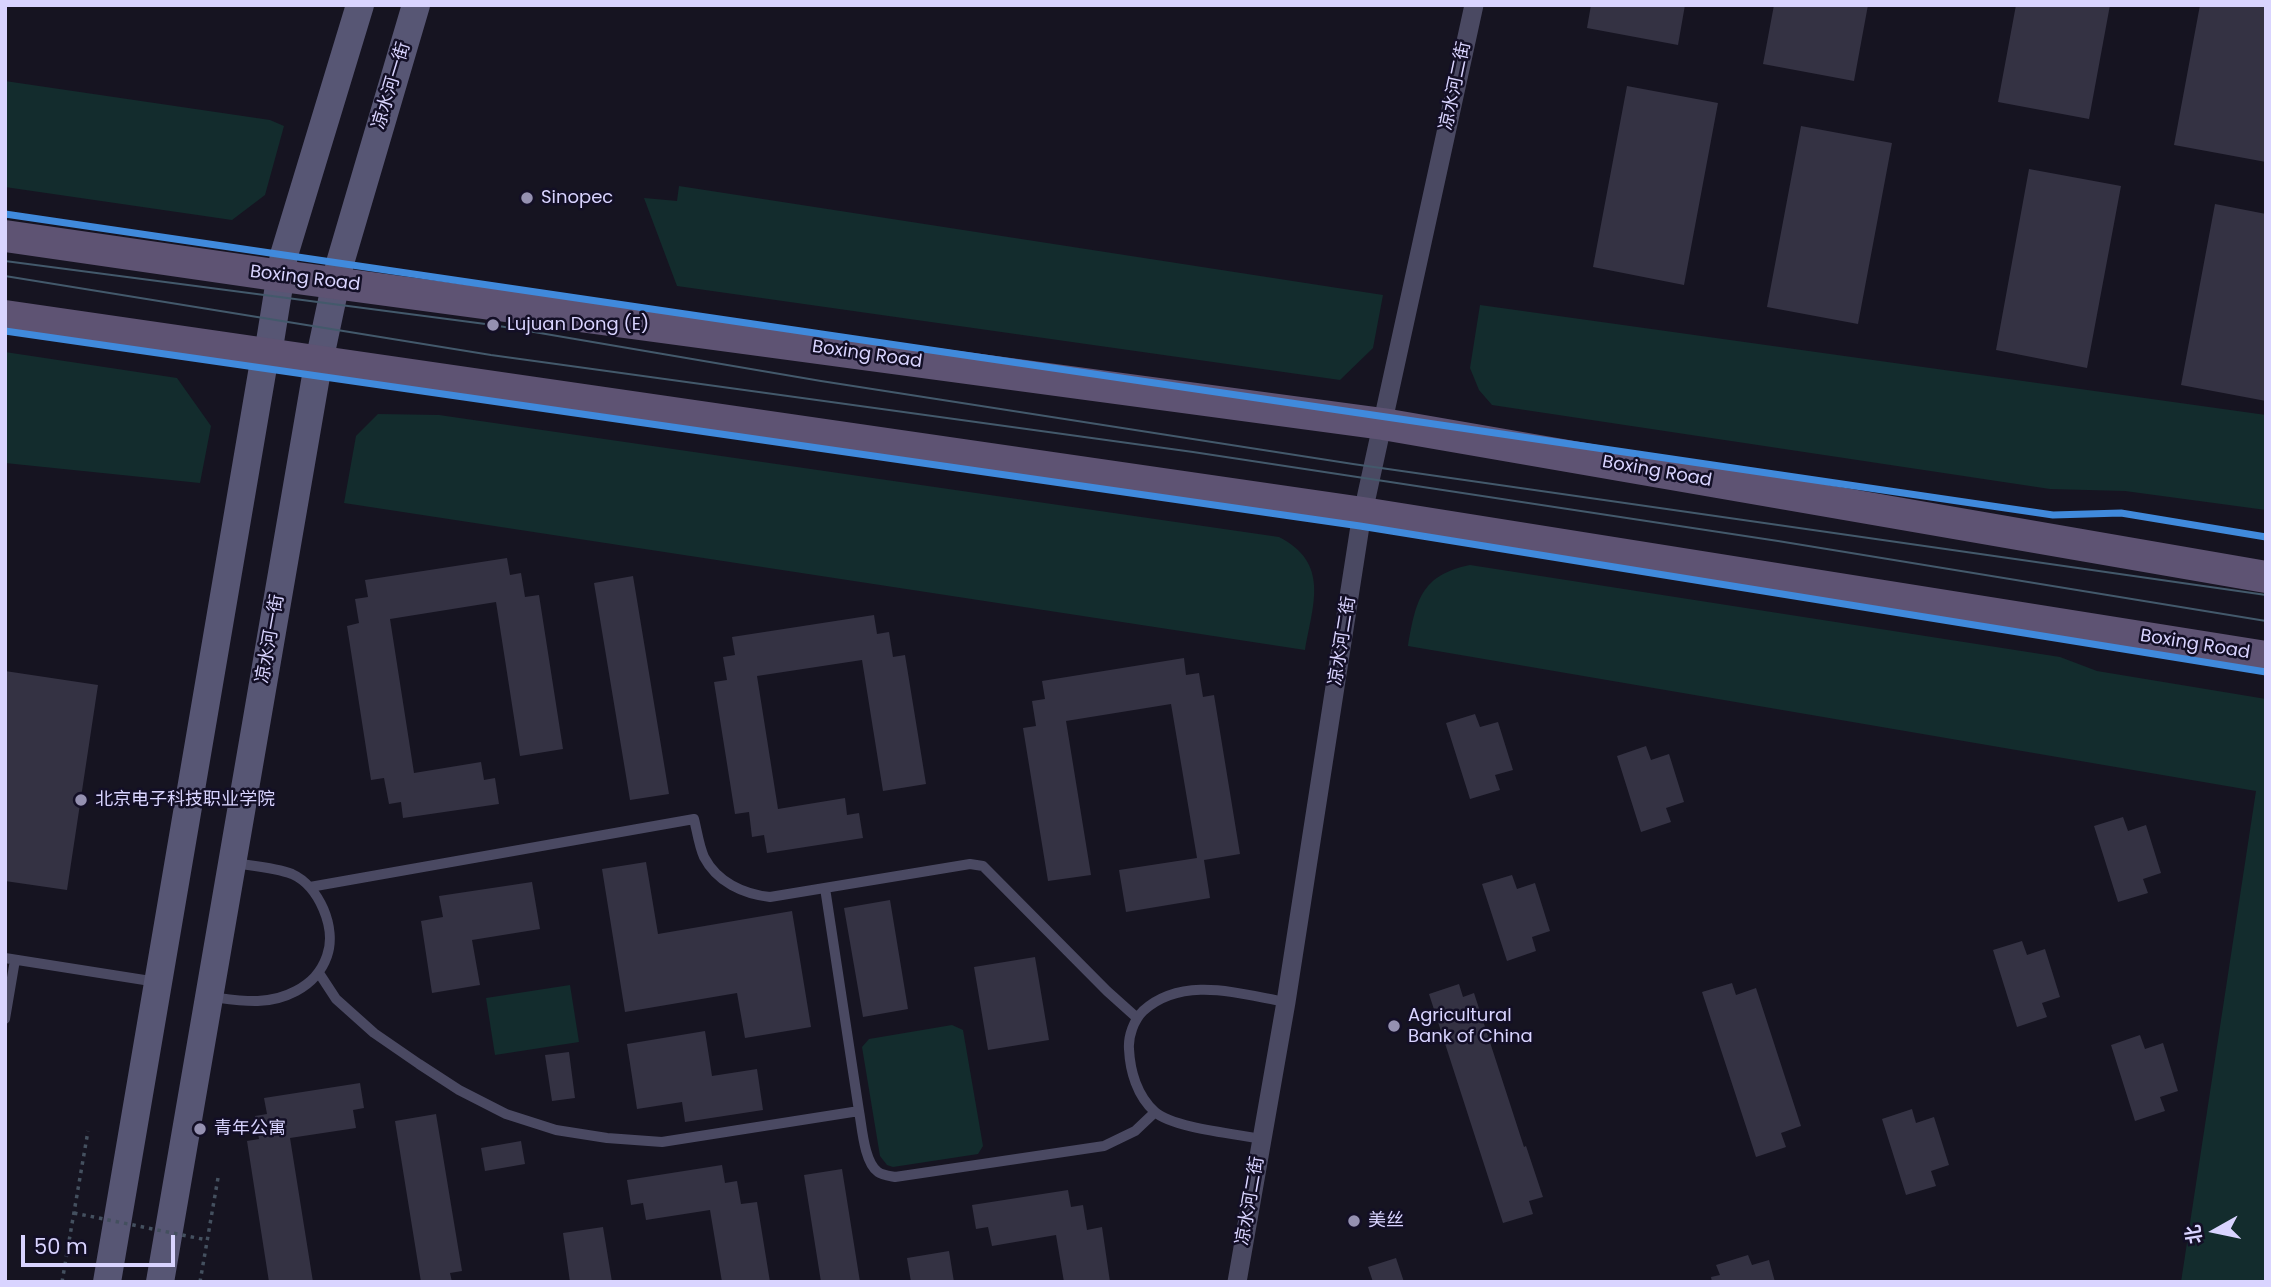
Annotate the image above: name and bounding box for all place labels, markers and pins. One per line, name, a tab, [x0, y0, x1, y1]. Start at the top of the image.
place label: Sinopec	[541, 187, 613, 209]
marker: Sinopec	[519, 190, 535, 206]
place label: Lujuan Dong (E)	[507, 314, 649, 336]
marker: Lujuan Dong (E)	[485, 317, 501, 333]
place label: 北京电子科技职业学院	[95, 789, 275, 811]
marker: 北京电子科技职业学院	[73, 792, 89, 808]
place label: Agricultural Bank of China	[1408, 1005, 1533, 1048]
marker: Agricultural Bank of China	[1386, 1018, 1402, 1034]
place label: 青年公寓	[214, 1118, 286, 1140]
marker: 青年公寓	[192, 1121, 208, 1137]
place label: 美丝	[1368, 1210, 1404, 1232]
marker: 美丝	[1346, 1213, 1362, 1229]

